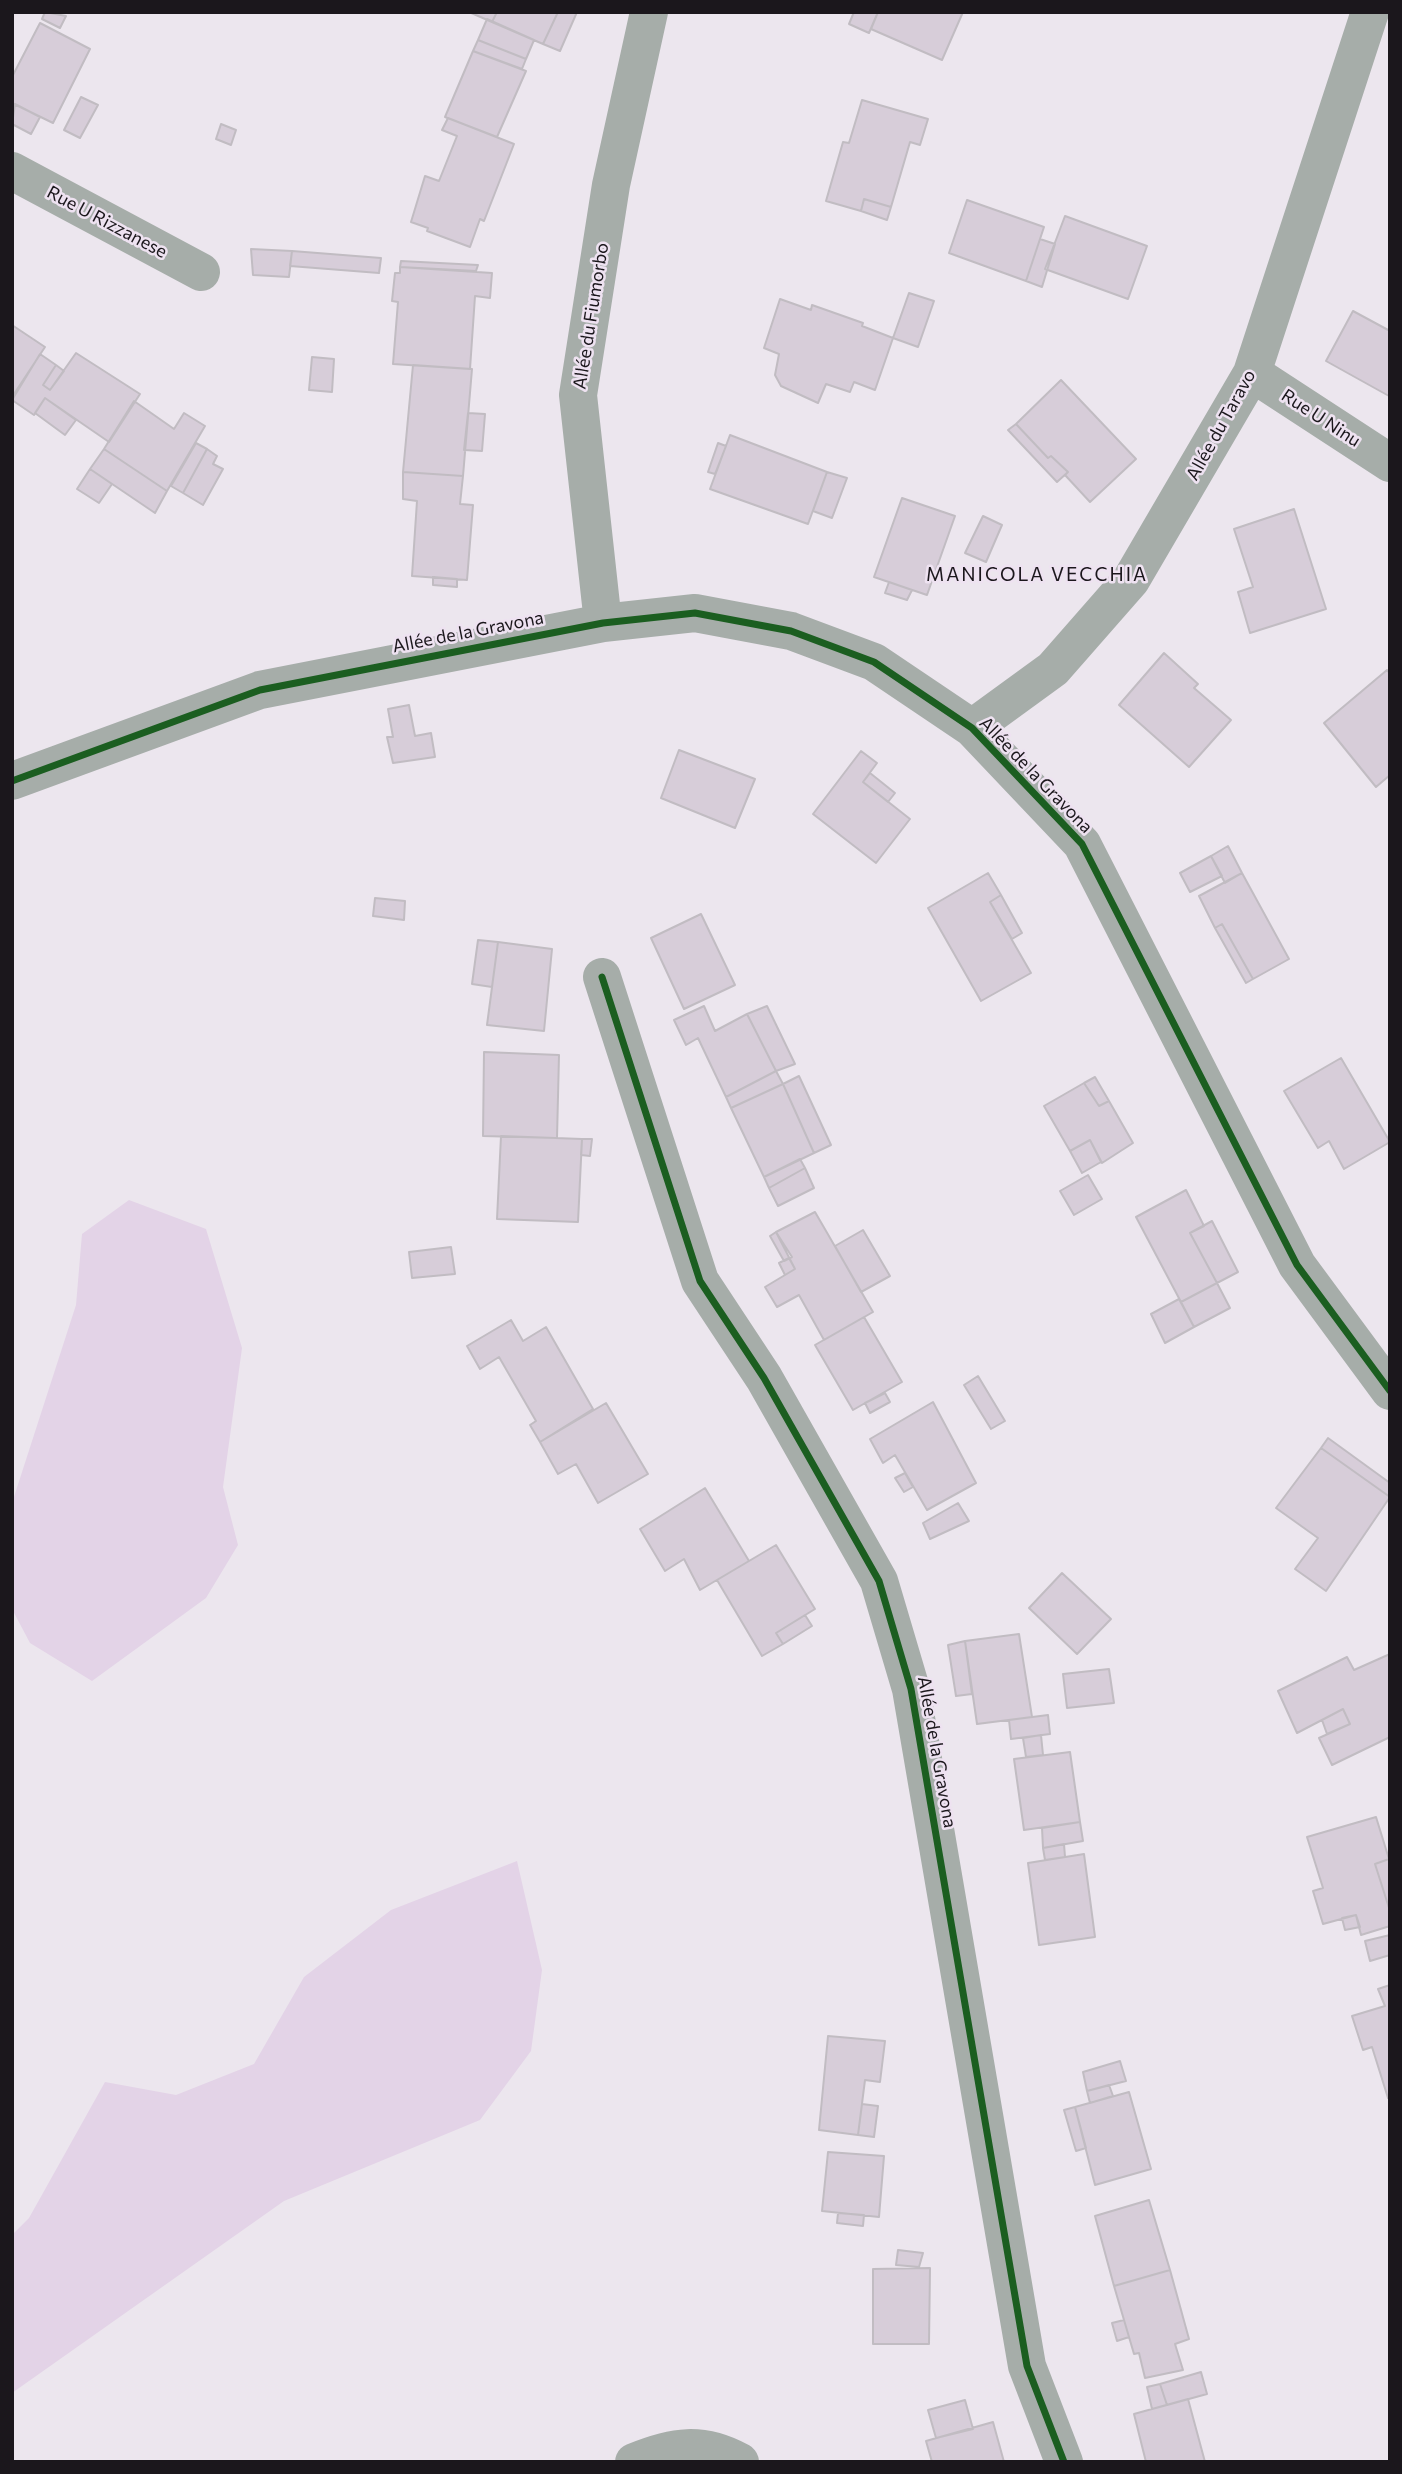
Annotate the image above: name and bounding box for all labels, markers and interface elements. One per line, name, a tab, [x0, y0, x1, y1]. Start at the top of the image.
street label: Rue U Rizzanese	[43, 181, 171, 263]
street label: Allée du Fiumorbo	[569, 241, 613, 391]
street label: Allée du Taravo	[1182, 366, 1260, 484]
street label: Rue U Ninu	[1277, 384, 1365, 452]
district label: MANICOLA VECCHIA	[928, 564, 1146, 586]
street label: Allée de la Gravona	[391, 607, 545, 657]
street label: Allée de la Gravona	[975, 712, 1097, 838]
street label: Allée de la Gravona	[913, 1674, 961, 1830]

